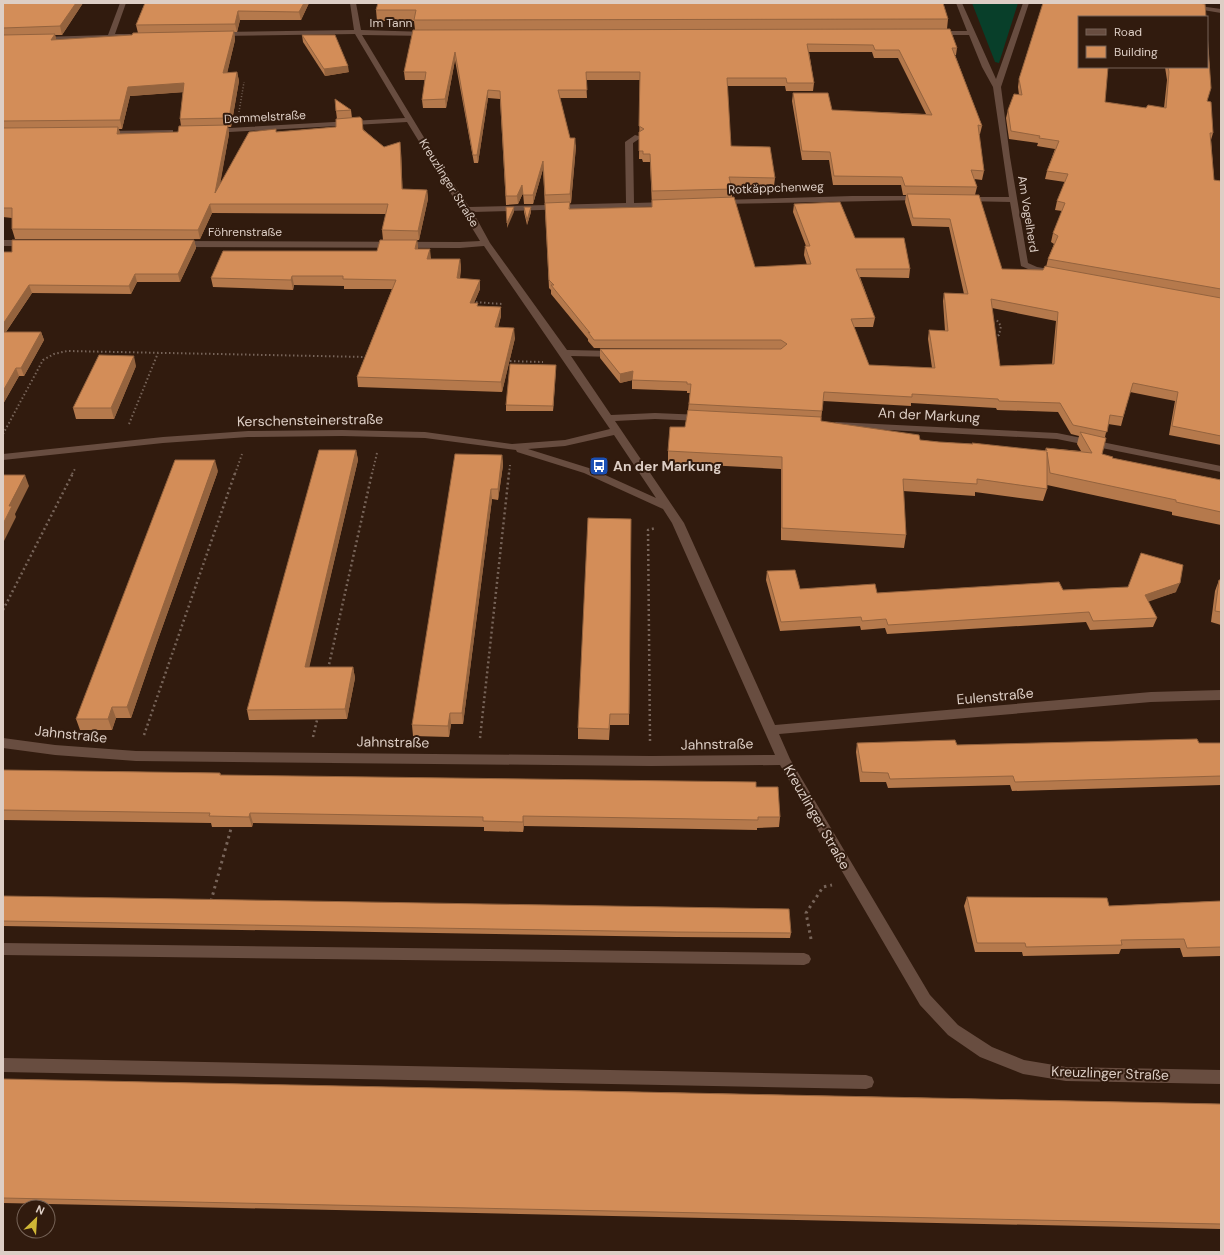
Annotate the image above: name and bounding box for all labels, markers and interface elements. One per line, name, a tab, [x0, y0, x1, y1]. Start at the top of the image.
street label: Im Tann	[370, 15, 413, 31]
legend	[1078, 16, 1208, 68]
text: Road	[1114, 24, 1142, 40]
text: Building	[1114, 44, 1158, 60]
street label: Demmelstraße	[224, 107, 307, 127]
street label: Kreuzlinger Straße	[415, 136, 483, 230]
street label: Am Vogelherd	[1014, 175, 1042, 253]
street label: Rotkäppchenweg	[728, 178, 824, 198]
street label: Föhrenstraße	[208, 224, 282, 240]
street label: An der Markung	[878, 403, 981, 427]
street label: Kerschensteinerstraße	[237, 410, 383, 430]
bus stop icon: An der Markung	[588, 455, 610, 477]
place label: An der Markung	[613, 457, 722, 475]
street label: Eulenstraße	[956, 684, 1034, 708]
street label: Jahnstraße	[34, 721, 108, 747]
street label: Jahnstraße	[356, 732, 430, 752]
street label: Jahnstraße	[680, 734, 754, 754]
street label: Kreuzlinger Straße	[780, 761, 854, 873]
street label: Kreuzlinger Straße	[1051, 1062, 1169, 1084]
north arrow	[16, 1199, 56, 1239]
text: N	[34, 1202, 47, 1218]

